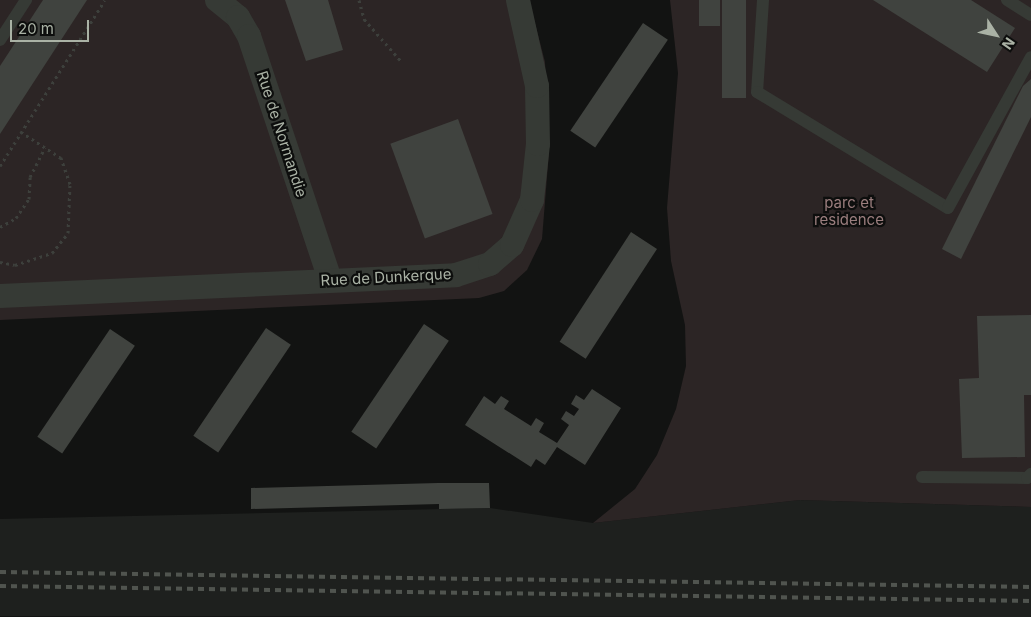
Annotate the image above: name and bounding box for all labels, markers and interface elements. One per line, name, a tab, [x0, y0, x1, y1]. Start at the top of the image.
scale bar	[12, 10, 91, 42]
north arrow	[971, 10, 1021, 60]
text: 20 m	[18, 19, 54, 38]
text: N	[999, 35, 1019, 53]
street label: Rue de Normandie	[253, 69, 311, 199]
park label: parc et residence	[814, 193, 884, 228]
street label: Rue de Dunkerque	[320, 265, 452, 289]

